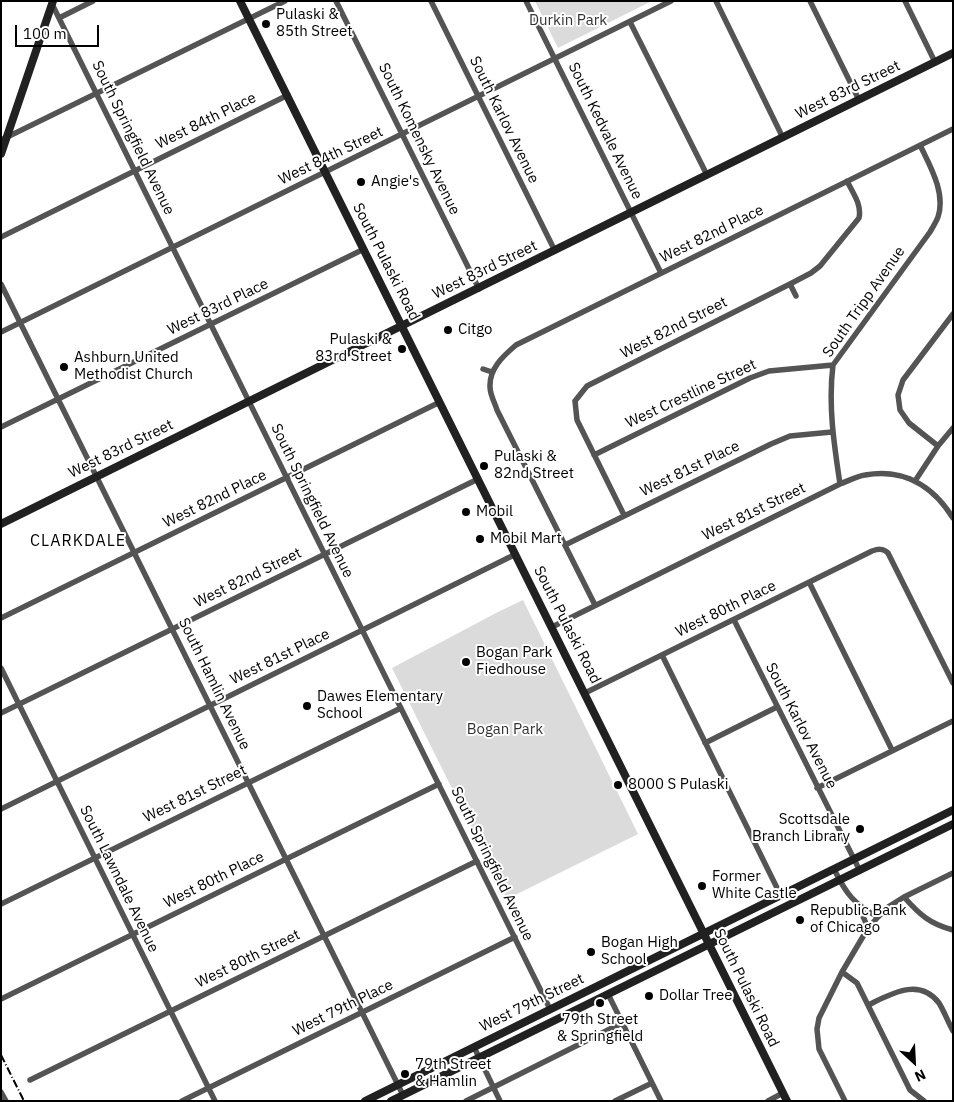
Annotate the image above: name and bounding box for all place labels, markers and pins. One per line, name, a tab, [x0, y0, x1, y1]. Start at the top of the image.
place label: Pulaski & 85th Street	[276, 6, 352, 41]
marker: Pulaski & 85th Street	[260, 18, 272, 30]
place label: Angie's	[371, 173, 420, 191]
marker: Angie's	[355, 176, 367, 188]
place label: Citgo	[458, 321, 492, 339]
marker: Citgo	[442, 324, 454, 336]
place label: Pulaski & 83rd Street	[315, 331, 392, 366]
marker: Pulaski & 83rd Street	[396, 343, 408, 355]
place label: Ashburn United Methodist Church	[74, 349, 193, 384]
marker: Ashburn United Methodist Church	[58, 361, 70, 373]
place label: Pulaski & 82nd Street	[494, 448, 574, 483]
marker: Pulaski & 82nd Street	[478, 460, 490, 472]
place label: Mobil	[476, 503, 513, 521]
marker: Mobil	[460, 506, 472, 518]
place label: Mobil Mart	[490, 530, 562, 548]
marker: Mobil Mart	[474, 533, 486, 545]
place label: Bogan Park Fiedhouse	[476, 644, 552, 679]
marker: Bogan Park Fiedhouse	[460, 656, 472, 668]
place label: Dawes Elementary School	[317, 688, 443, 723]
marker: Dawes Elementary School	[301, 700, 313, 712]
place label: 8000 S Pulaski	[628, 776, 728, 794]
marker: 8000 S Pulaski	[612, 779, 624, 791]
place label: Scottsdale Branch Library	[752, 811, 850, 846]
marker: Scottsdale Branch Library	[854, 823, 866, 835]
place label: Former White Castle	[712, 868, 797, 903]
marker: Former White Castle	[696, 880, 708, 892]
place label: Republic Bank of Chicago	[810, 902, 907, 937]
marker: Republic Bank of Chicago	[794, 914, 806, 926]
place label: Bogan High School	[601, 934, 678, 969]
marker: Bogan High School	[585, 946, 597, 958]
place label: Dollar Tree	[659, 987, 732, 1005]
marker: Dollar Tree	[643, 990, 655, 1002]
marker: 79th Street & Springfield	[594, 997, 606, 1009]
place label: 79th Street & Springfield	[557, 1011, 643, 1046]
place label: 79th Street & Hamlin	[415, 1056, 491, 1091]
marker: 79th Street & Hamlin	[399, 1068, 411, 1080]

